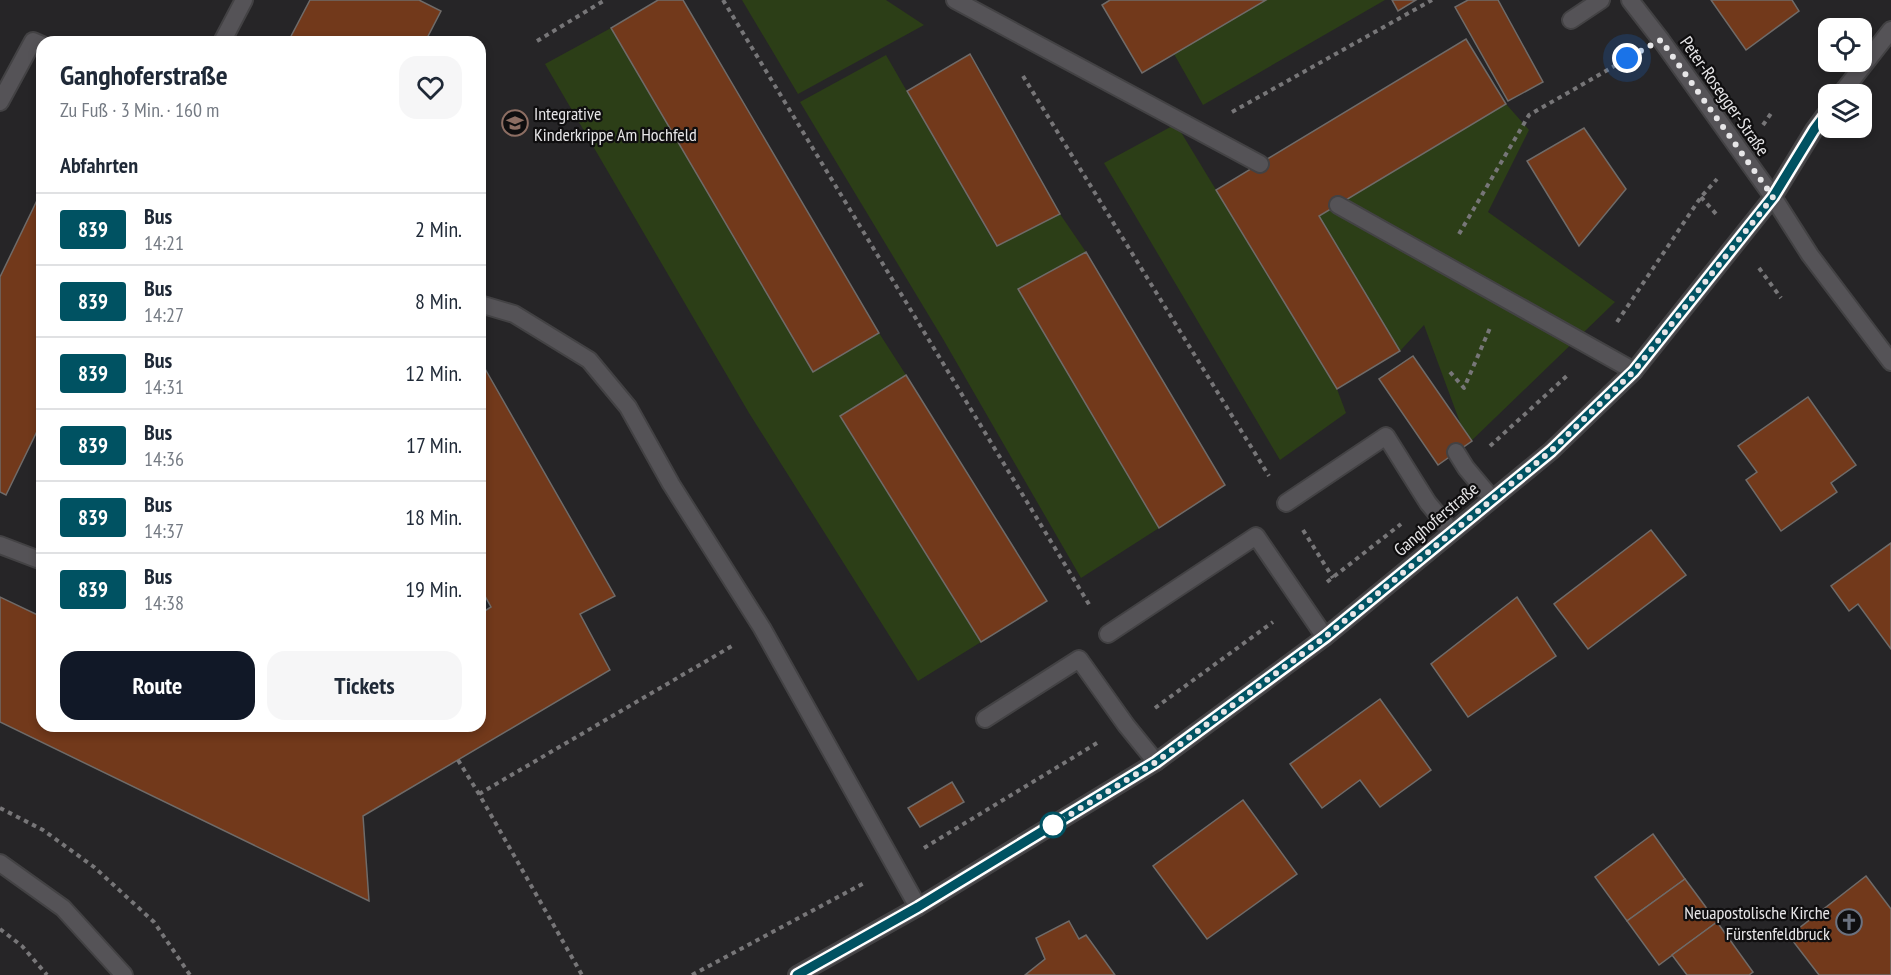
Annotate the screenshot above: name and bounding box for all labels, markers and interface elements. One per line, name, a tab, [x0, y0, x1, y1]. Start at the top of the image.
map controls	[1818, 18, 1872, 138]
button: locate	[1818, 18, 1872, 72]
street label: Peter-Rosegger-Straße	[1675, 32, 1775, 160]
your location	[1612, 43, 1642, 73]
text: Ganghoferstraße	[60, 56, 228, 93]
button: heart	[399, 56, 462, 119]
button: layers	[1818, 84, 1872, 138]
text: Zu Fuß · 3 Min. · 160 m	[60, 97, 219, 123]
place label: Integrative Kinderkrippe Am Hochfeld	[534, 102, 697, 146]
school or university icon: Integrative Kinderkrippe Am Hochfeld	[500, 108, 530, 138]
text: Abfahrten	[60, 151, 138, 179]
text: Bus	[144, 202, 172, 230]
text: 2 Min.	[415, 215, 462, 243]
text: 839	[78, 216, 108, 243]
text: 14:21	[144, 230, 184, 256]
text: Bus	[144, 274, 172, 302]
text: 8 Min.	[415, 287, 462, 315]
text: 839	[78, 288, 108, 315]
text: 14:27	[144, 302, 184, 328]
text: Bus	[144, 346, 172, 374]
text: 12 Min.	[405, 359, 462, 387]
text: 839	[78, 360, 108, 387]
text: 14:31	[144, 374, 184, 400]
text: Bus	[144, 418, 172, 446]
text: 17 Min.	[406, 431, 462, 459]
text: 839	[78, 432, 108, 459]
text: 14:36	[144, 446, 184, 472]
street label: Ganghoferstraße	[1389, 477, 1483, 561]
text: Bus	[144, 490, 172, 518]
text: 18 Min.	[405, 503, 462, 531]
text: 839	[78, 504, 108, 531]
text: 14:37	[144, 518, 184, 544]
text: Bus	[144, 562, 172, 590]
text: 19 Min.	[405, 575, 462, 603]
text: 839	[78, 576, 108, 603]
text: 14:38	[144, 590, 184, 616]
button: Route	[60, 651, 255, 720]
button: Tickets	[267, 651, 462, 720]
unlabelled marker	[1040, 812, 1066, 838]
place label: Neuapostolische Kirche Fürstenfeldbruck	[1684, 901, 1830, 945]
church icon: Neuapostolische Kirche Fürstenfeldbruck	[1834, 907, 1864, 937]

